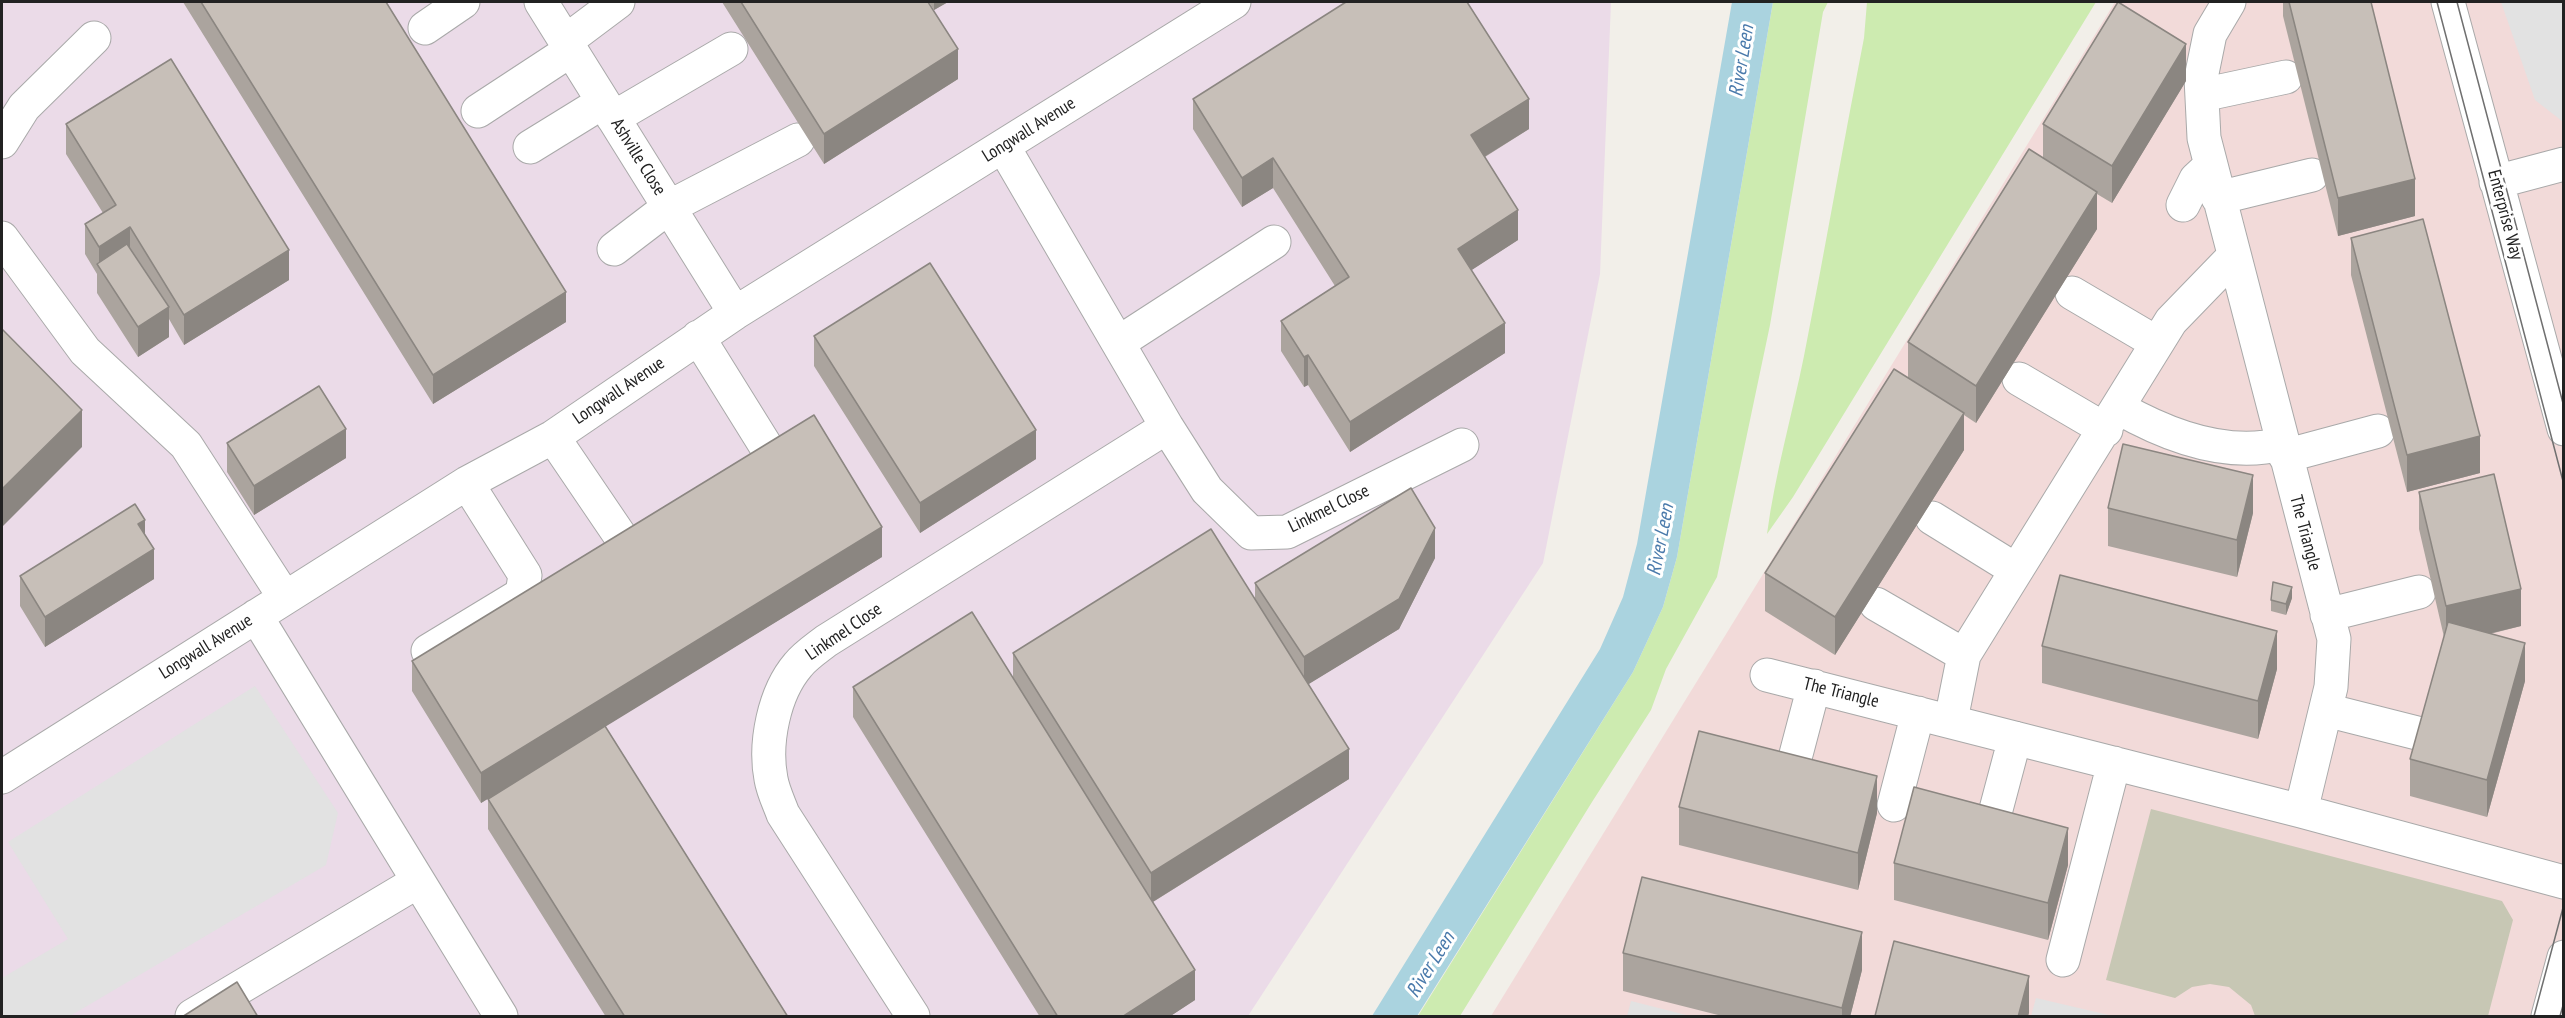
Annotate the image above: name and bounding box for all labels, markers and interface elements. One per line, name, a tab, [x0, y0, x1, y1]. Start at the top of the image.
water label: River Leen	[1724, 23, 1760, 99]
street label: Longwall Avenue	[978, 93, 1080, 167]
street label: Ashville Close	[606, 114, 670, 200]
street label: Enterprise Way	[2483, 168, 2527, 262]
street label: Longwall Avenue	[569, 352, 669, 430]
street label: Linkmel Close	[1285, 480, 1373, 538]
street label: The Triangle	[2285, 493, 2325, 573]
water label: River Leen	[1642, 502, 1680, 578]
street label: Linkmel Close	[802, 599, 886, 665]
street label: Longwall Avenue	[155, 610, 257, 684]
street label: The Triangle	[1801, 673, 1881, 713]
water label: River Leen	[1402, 928, 1460, 1002]

